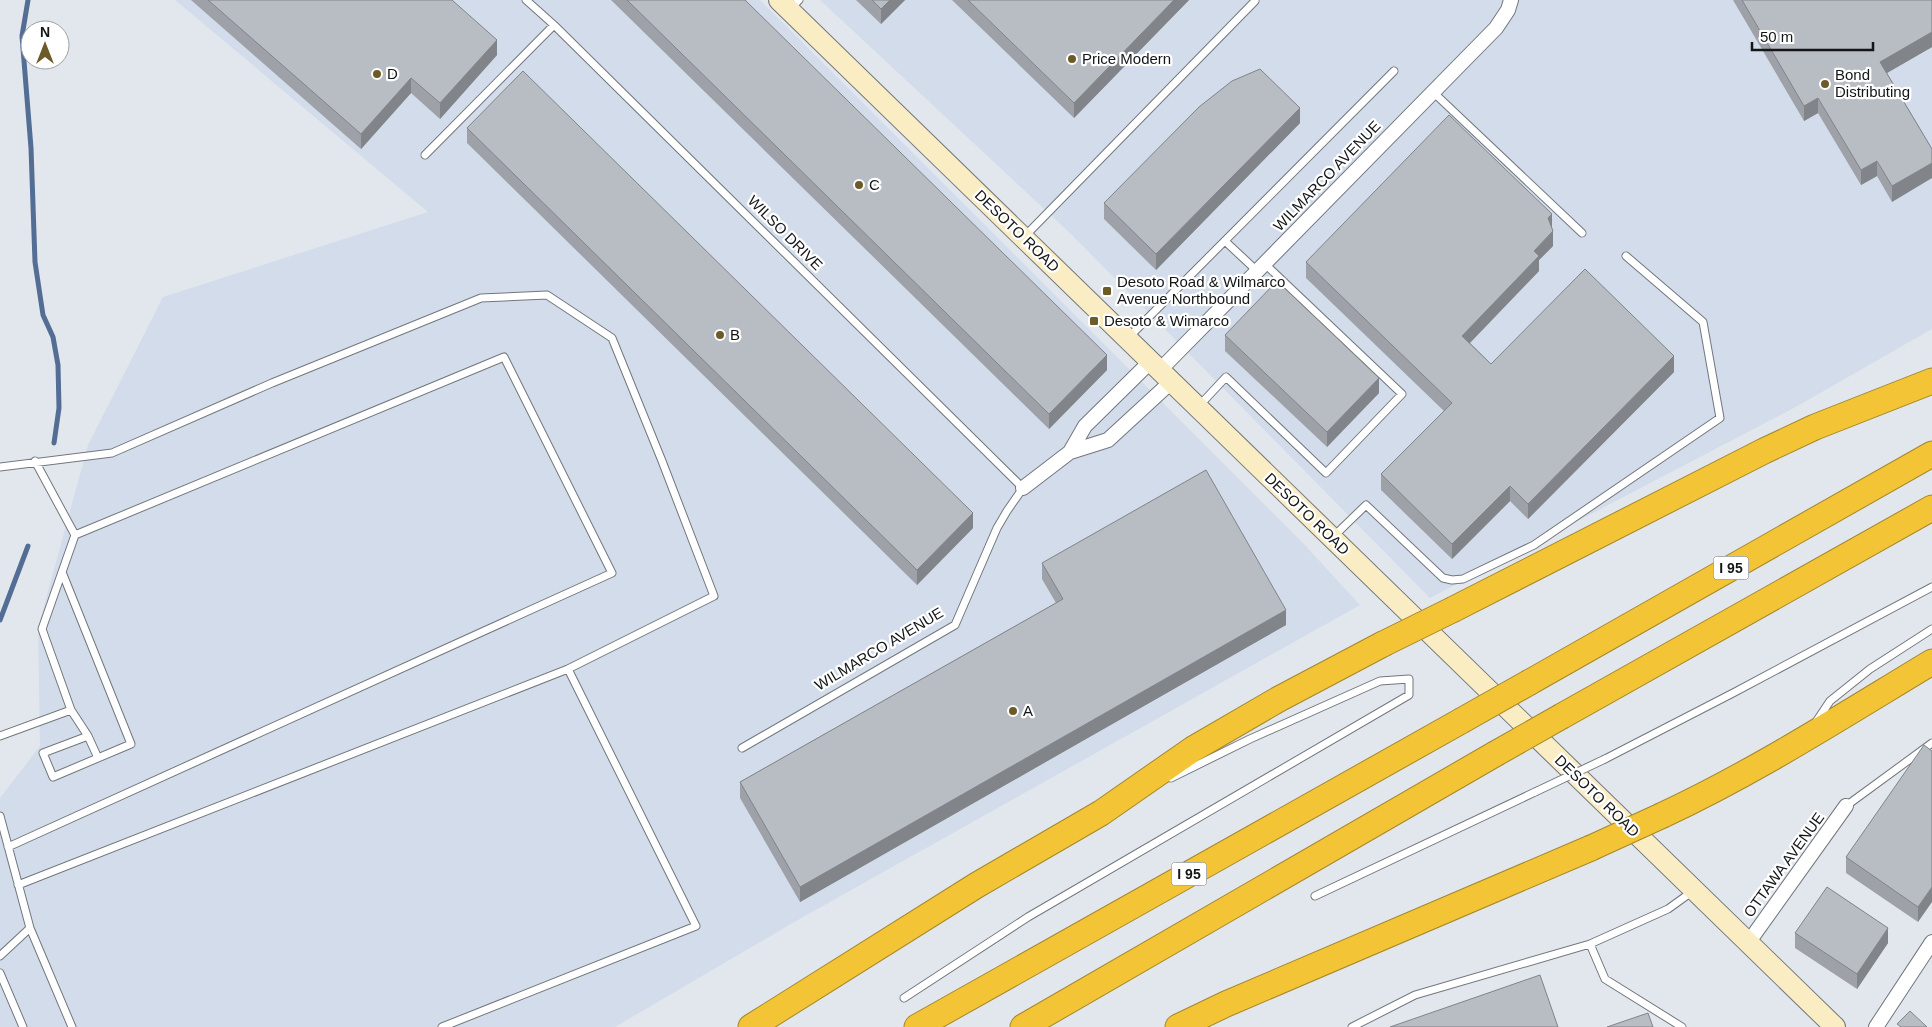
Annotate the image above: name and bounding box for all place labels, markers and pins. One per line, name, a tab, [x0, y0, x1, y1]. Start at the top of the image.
place label: Price Modern	[1082, 50, 1171, 67]
marker: Price Modern	[1066, 53, 1078, 65]
place label: D	[387, 65, 398, 82]
place label: Bond Distributing	[1835, 66, 1910, 100]
marker: D	[371, 68, 383, 80]
marker: Bond Distributing	[1819, 78, 1831, 90]
place label: C	[869, 176, 880, 193]
marker: C	[853, 179, 865, 191]
place label: Desoto Road & Wilmarco Avenue Northbound	[1117, 273, 1285, 307]
marker: Desoto Road & Wilmarco Avenue Northbound	[1101, 285, 1113, 297]
place label: Desoto & Wimarco	[1104, 312, 1229, 329]
marker: Desoto & Wimarco	[1088, 315, 1100, 327]
place label: B	[730, 326, 740, 343]
marker: B	[714, 329, 726, 341]
place label: A	[1023, 702, 1033, 719]
marker: A	[1007, 705, 1019, 717]

